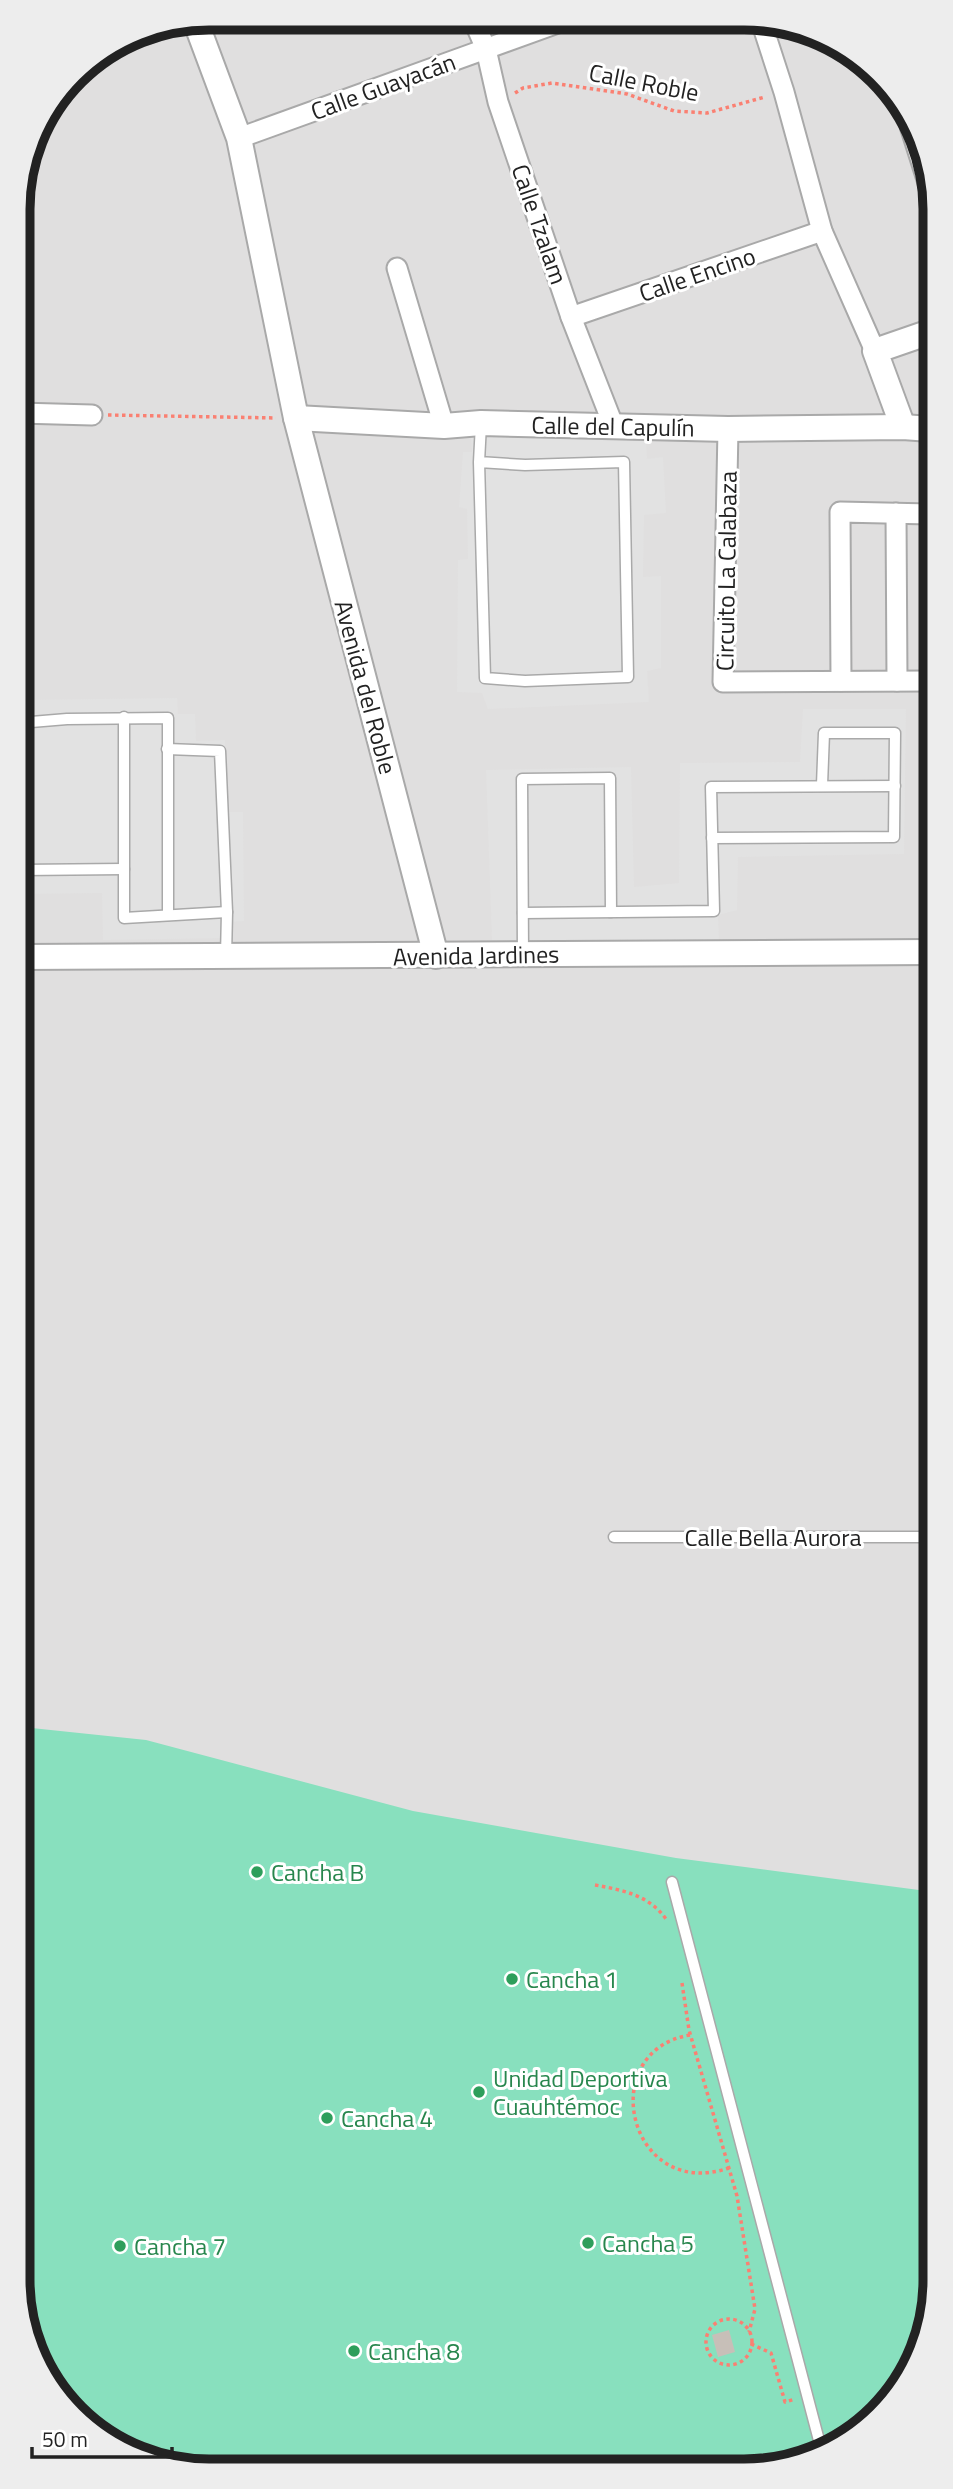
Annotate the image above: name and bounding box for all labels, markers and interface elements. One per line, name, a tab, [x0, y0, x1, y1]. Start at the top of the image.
street label: Calle Guayacán	[306, 43, 460, 129]
street label: Calle Roble	[586, 54, 702, 110]
street label: Calle Tzalam	[503, 159, 577, 289]
street label: Calle Encino	[634, 237, 760, 311]
street label: Calle del Capulín	[531, 407, 695, 445]
street label: Circuito La Calabaza	[706, 471, 746, 671]
street label: Avenida del Roble	[325, 596, 407, 778]
street label: Avenida Jardines	[392, 936, 560, 974]
street label: Calle Bella Aurora	[685, 1519, 861, 1555]
place label: Cancha B	[271, 1854, 364, 1890]
marker: Cancha B	[249, 1864, 265, 1880]
place label: Cancha 1	[526, 1961, 618, 1997]
marker: Cancha 1	[504, 1971, 520, 1987]
place label: Unidad Deportiva Cuauhtémoc	[493, 2060, 668, 2124]
marker: Unidad Deportiva Cuauhtémoc	[471, 2084, 487, 2100]
place label: Cancha 4	[341, 2100, 433, 2136]
marker: Cancha 4	[319, 2110, 335, 2126]
place label: Cancha 5	[602, 2225, 694, 2261]
place label: Cancha 7	[134, 2228, 226, 2264]
marker: Cancha 5	[580, 2235, 596, 2251]
marker: Cancha 7	[112, 2238, 128, 2254]
place label: Cancha 8	[368, 2333, 460, 2369]
marker: Cancha 8	[346, 2343, 362, 2359]
scale bar	[32, 2416, 172, 2460]
text: 50 m	[42, 2423, 88, 2455]

